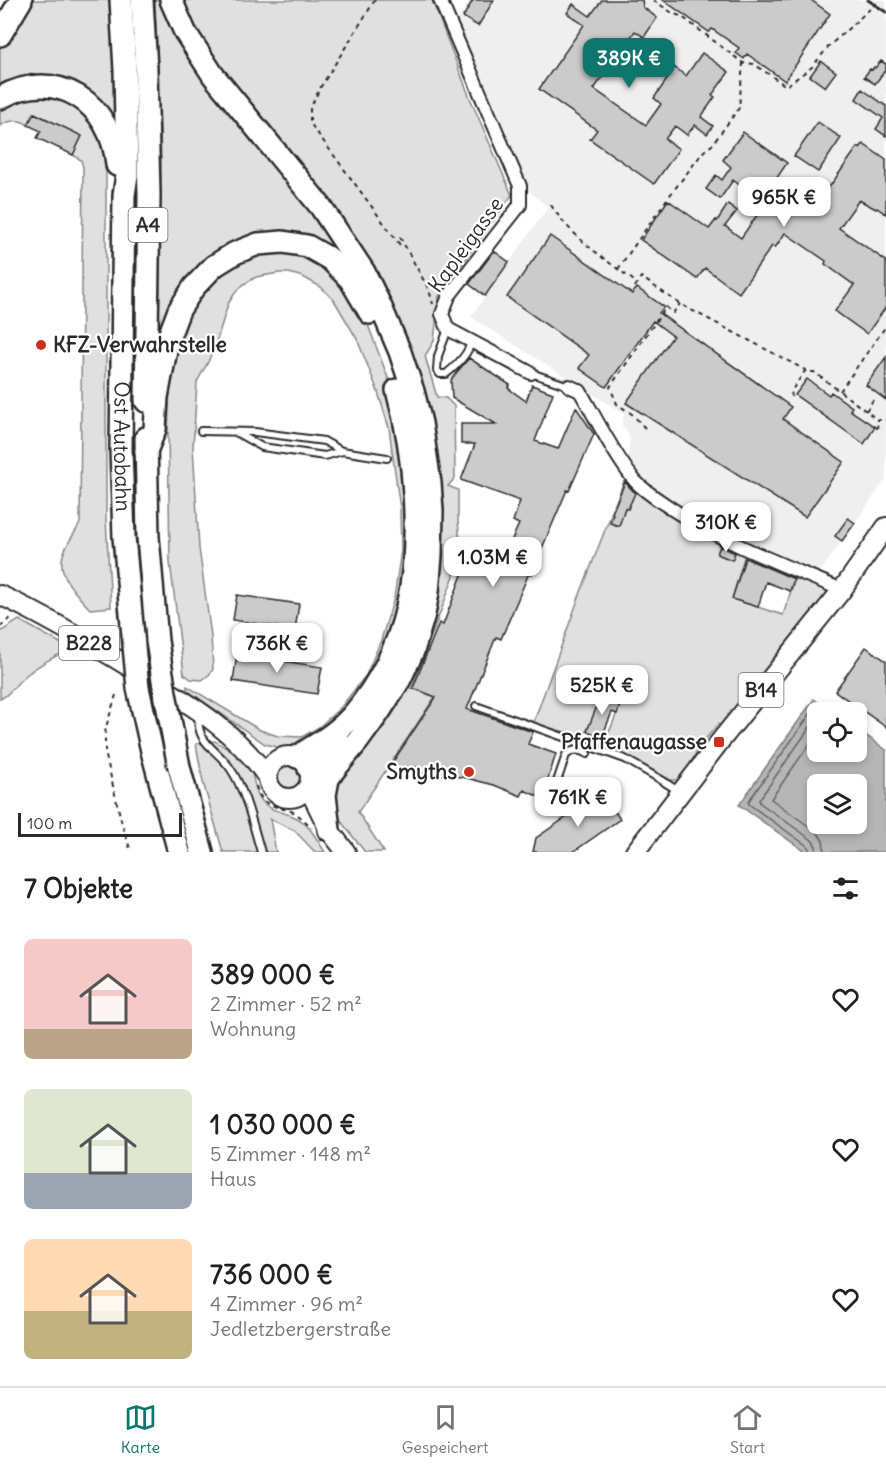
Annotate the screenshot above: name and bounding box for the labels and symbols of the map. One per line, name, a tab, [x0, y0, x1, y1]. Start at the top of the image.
pin: 389K €	[580, 38, 678, 89]
pin: 965K €	[735, 177, 833, 228]
street label: Kapleigasse	[422, 192, 509, 298]
road number: A4	[128, 208, 168, 242]
place label: KFZ-Verwahrstelle	[53, 331, 227, 358]
marker: KFZ-Verwahrstelle	[34, 338, 48, 352]
street label: Ost Autobahn	[108, 381, 137, 512]
pin: 310K €	[677, 502, 775, 553]
pin: 1.03M €	[438, 537, 548, 588]
pin: 736K €	[228, 623, 326, 674]
road number: B228	[59, 626, 119, 660]
pin: 525K €	[553, 665, 651, 716]
road number: B14	[738, 673, 783, 707]
place label: Pfaffenaugasse	[561, 728, 707, 755]
marker: Pfaffenaugasse	[712, 735, 726, 749]
place label: Smyths	[386, 758, 457, 785]
marker: Smyths	[462, 765, 476, 779]
pin: 761K €	[529, 777, 627, 828]
scale bar	[18, 810, 182, 838]

